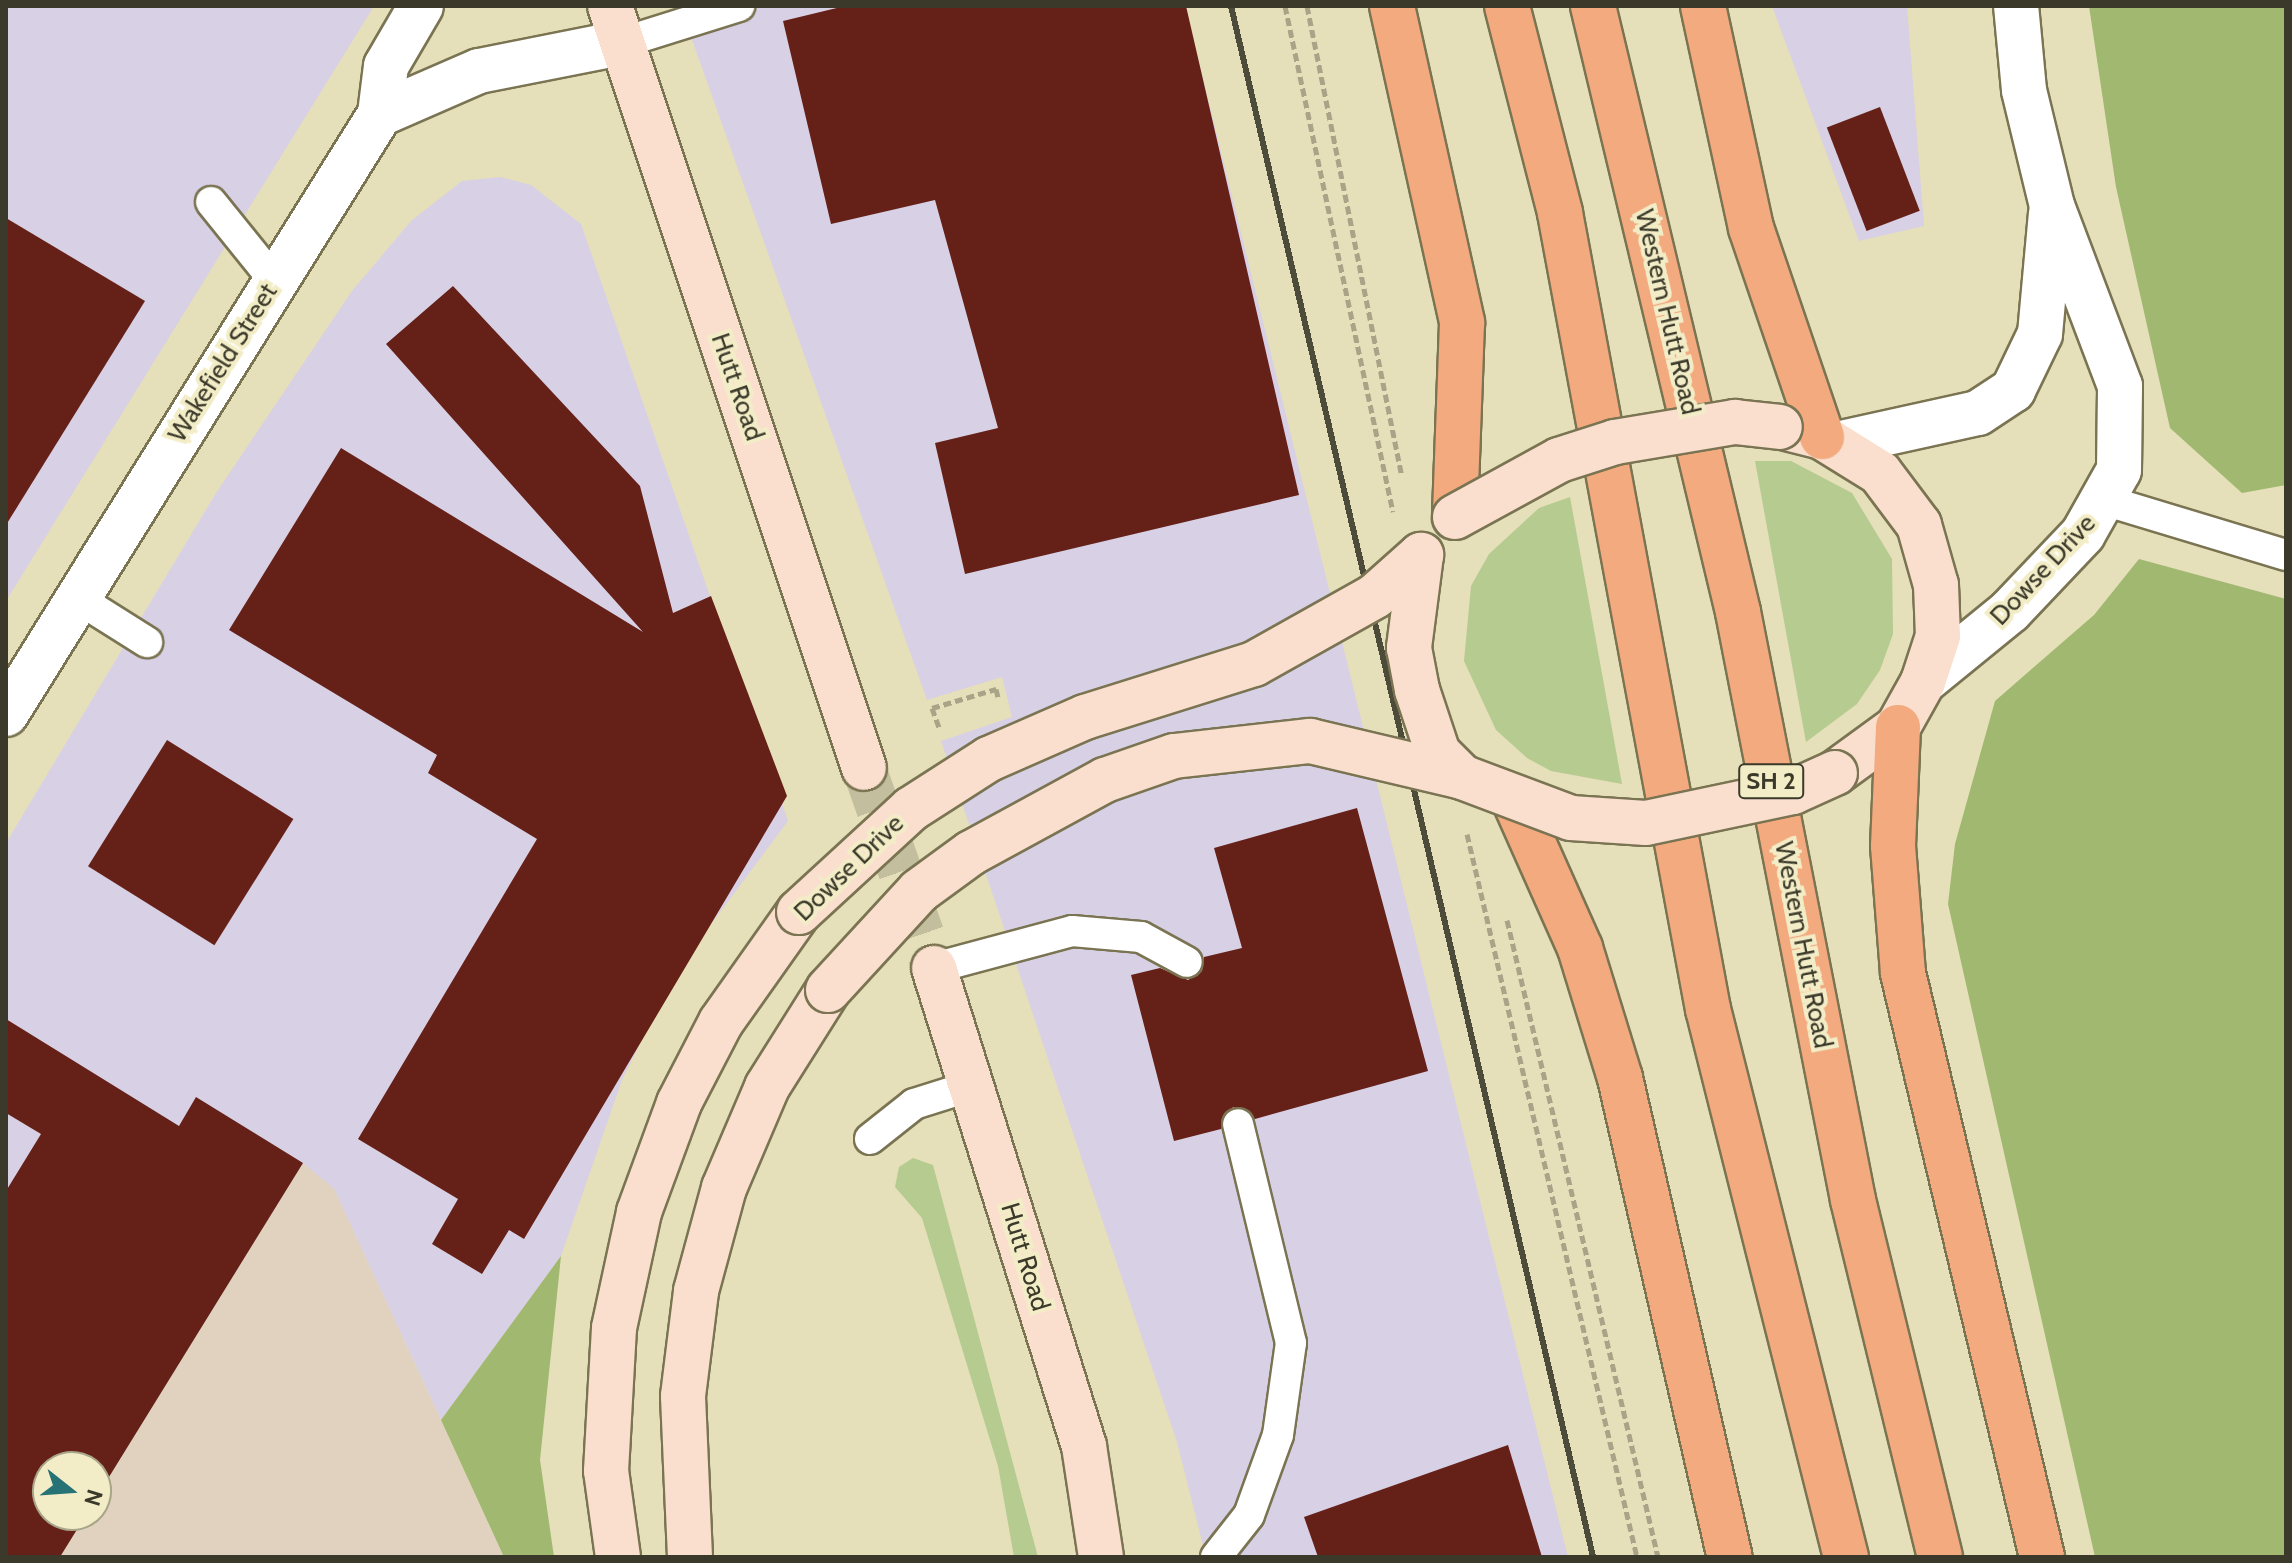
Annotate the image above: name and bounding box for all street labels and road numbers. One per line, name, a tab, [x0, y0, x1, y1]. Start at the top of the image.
street label: Western Hutt Road	[1628, 206, 1706, 418]
street label: Wakefield Street	[162, 278, 284, 448]
street label: Hutt Road	[704, 329, 770, 445]
street label: Dowse Drive	[1984, 508, 2102, 632]
road number: SH 2	[1737, 761, 1805, 801]
street label: Dowse Drive	[788, 808, 910, 928]
street label: Western Hutt Road	[1768, 839, 1838, 1051]
street label: Hutt Road	[994, 1199, 1056, 1315]

